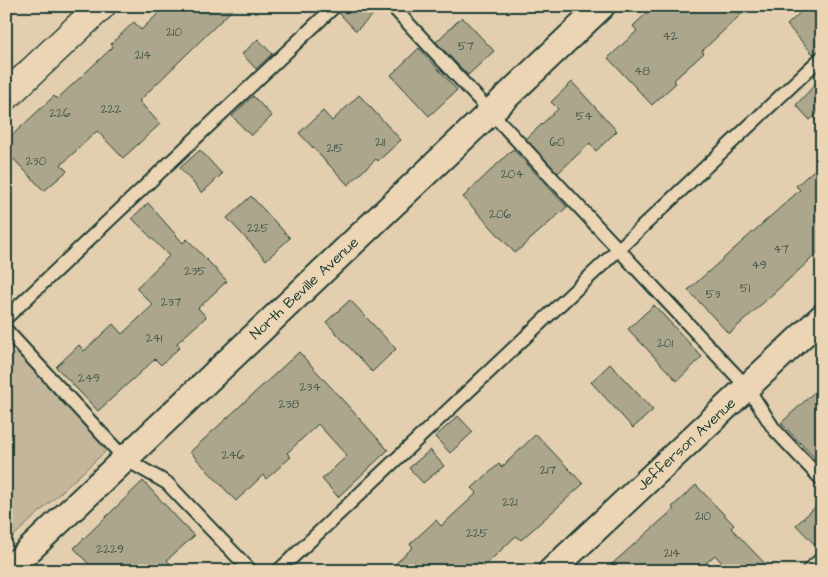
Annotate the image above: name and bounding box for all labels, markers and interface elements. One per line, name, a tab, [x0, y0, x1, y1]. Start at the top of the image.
house number: 210	[166, 24, 182, 41]
house number: 42	[662, 28, 678, 45]
house number: 57	[458, 38, 475, 55]
house number: 214	[135, 47, 151, 64]
house number: 48	[634, 63, 650, 80]
house number: 222	[101, 101, 121, 118]
house number: 226	[49, 105, 71, 122]
house number: 54	[576, 108, 592, 125]
house number: 211	[375, 134, 385, 151]
house number: 60	[549, 134, 565, 151]
house number: 215	[327, 140, 344, 157]
house number: 230	[26, 153, 47, 170]
house number: 204	[501, 166, 523, 183]
house number: 206	[489, 206, 511, 223]
house number: 225	[247, 220, 270, 237]
street label: North Beville Avenue	[245, 232, 363, 344]
house number: 47	[773, 241, 789, 258]
house number: 49	[752, 257, 767, 274]
house number: 235	[184, 263, 206, 280]
house number: 51	[740, 280, 750, 297]
house number: 53	[706, 286, 720, 303]
house number: 237	[161, 294, 182, 311]
house number: 241	[146, 330, 163, 347]
house number: 201	[657, 335, 673, 352]
house number: 249	[78, 370, 100, 387]
house number: 234	[299, 379, 321, 396]
street label: Jefferson Avenue	[632, 393, 740, 496]
house number: 238	[279, 396, 300, 413]
house number: 246	[222, 447, 245, 464]
house number: 217	[540, 462, 557, 479]
house number: 221	[502, 494, 518, 511]
house number: 210	[695, 508, 711, 525]
house number: 225	[466, 525, 489, 542]
house number: 2229	[96, 541, 124, 558]
house number: 214	[664, 545, 680, 562]

